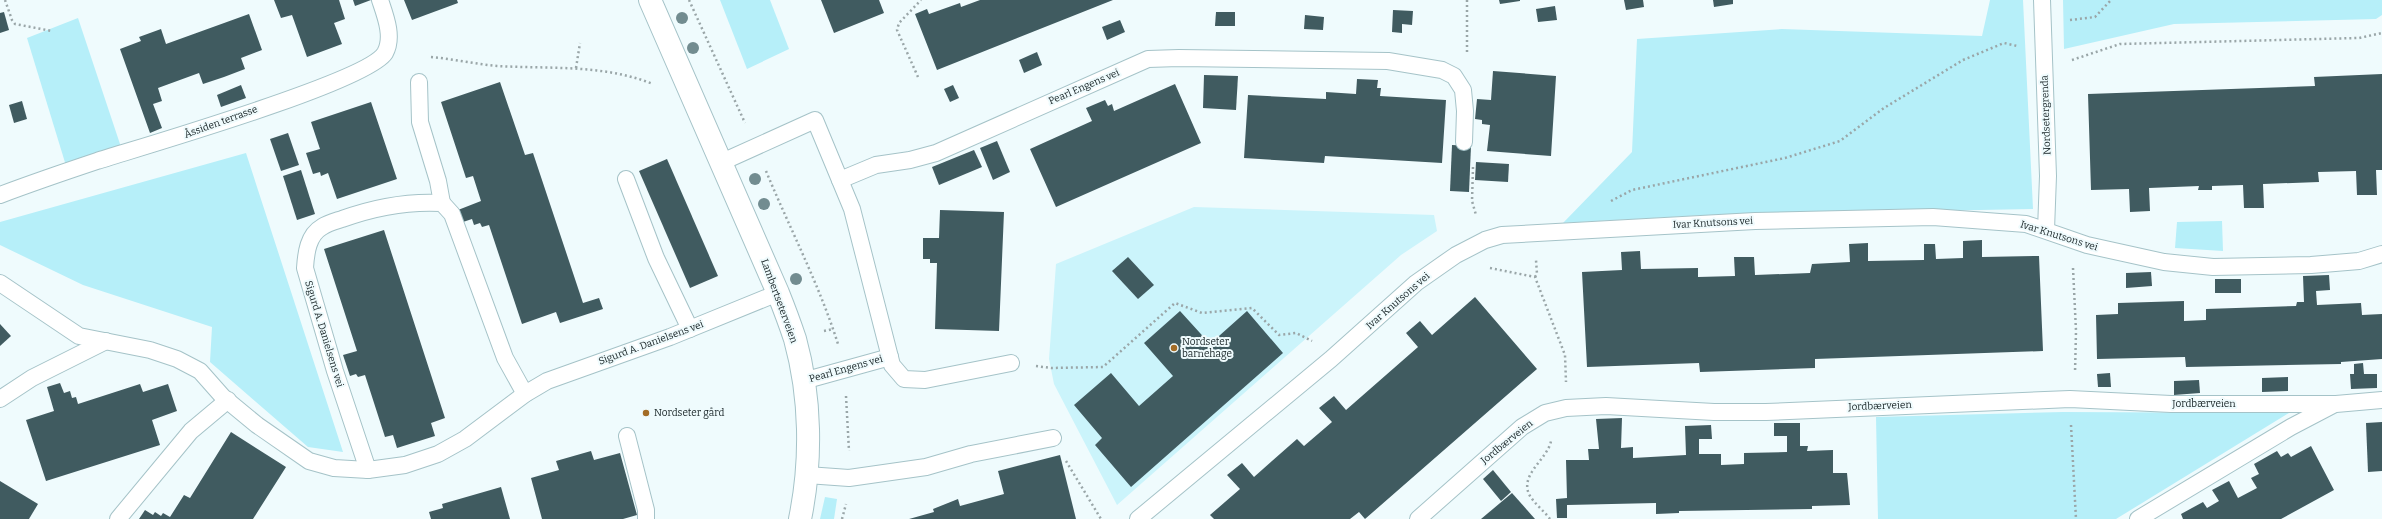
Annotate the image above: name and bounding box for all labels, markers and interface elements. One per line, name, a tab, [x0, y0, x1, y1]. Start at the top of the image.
street label: Pearl Engens vei	[1047, 67, 1121, 107]
street label: Nordsetergrenda	[2039, 74, 2053, 155]
street label: Åssiden terrasse	[182, 101, 259, 141]
street label: Ivar Knutsons vei	[1673, 215, 1753, 231]
street label: Ivar Knutsons vei	[2019, 219, 2099, 253]
street label: Lambertseterveien	[758, 257, 800, 345]
street label: Ivar Knutsons vei	[1364, 270, 1432, 332]
street label: Sigurd A. Danielsens vei	[302, 279, 346, 389]
street label: Sigurd A. Danielsens vei	[597, 318, 705, 368]
place label: Nordseter barnehage	[1182, 336, 1232, 360]
marker: Nordseter barnehage	[1169, 343, 1179, 353]
street label: Pearl Engens vei	[808, 353, 884, 385]
street label: Jordbærveien	[2171, 398, 2236, 410]
street label: Jordbærveien	[1847, 399, 1913, 413]
place label: Nordseter gård	[654, 407, 724, 419]
marker: Nordseter gård	[641, 408, 651, 418]
street label: Jordbærveien	[1478, 417, 1536, 467]

